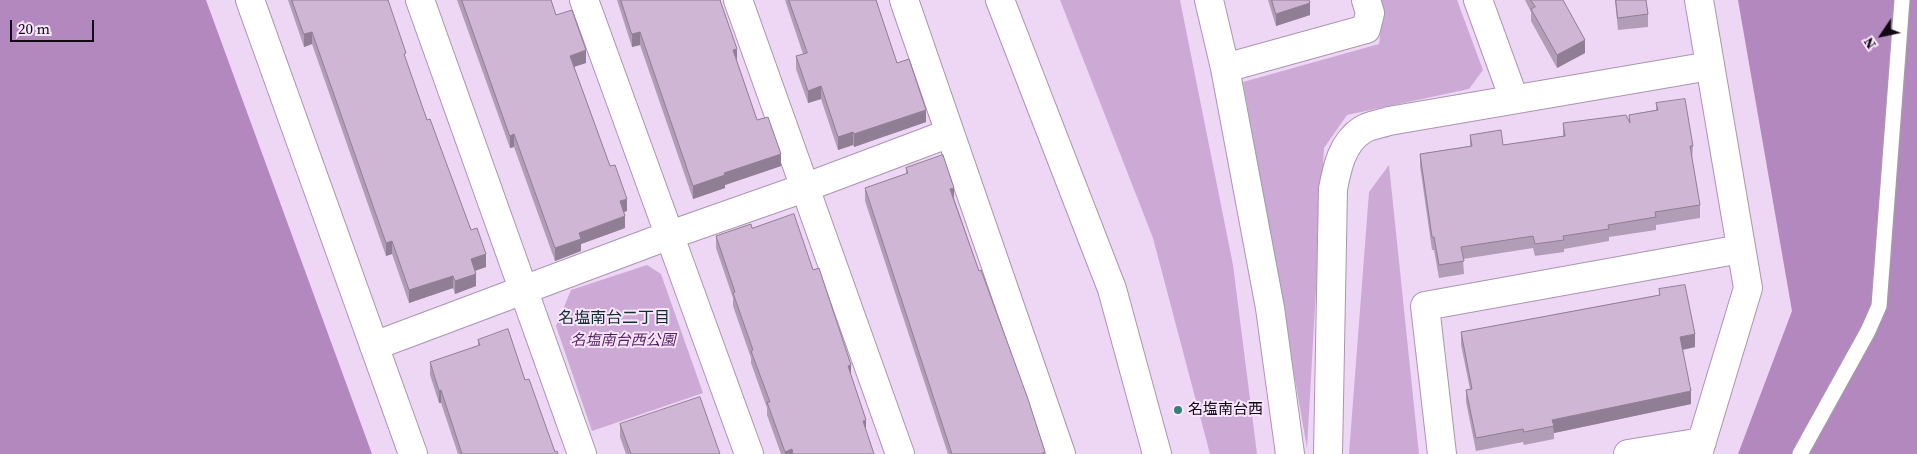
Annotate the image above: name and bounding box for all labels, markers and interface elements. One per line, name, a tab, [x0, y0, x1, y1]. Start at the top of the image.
scale bar	[12, 10, 96, 42]
north arrow	[1857, 10, 1907, 60]
text: 20 m	[18, 18, 50, 39]
text: N	[1858, 34, 1881, 53]
district label: 名塩南台二丁目	[558, 309, 670, 329]
park label: 名塩南台西公園	[571, 332, 675, 350]
place label: 名塩南台西	[1188, 401, 1263, 419]
marker: 名塩南台西	[1172, 404, 1184, 416]

